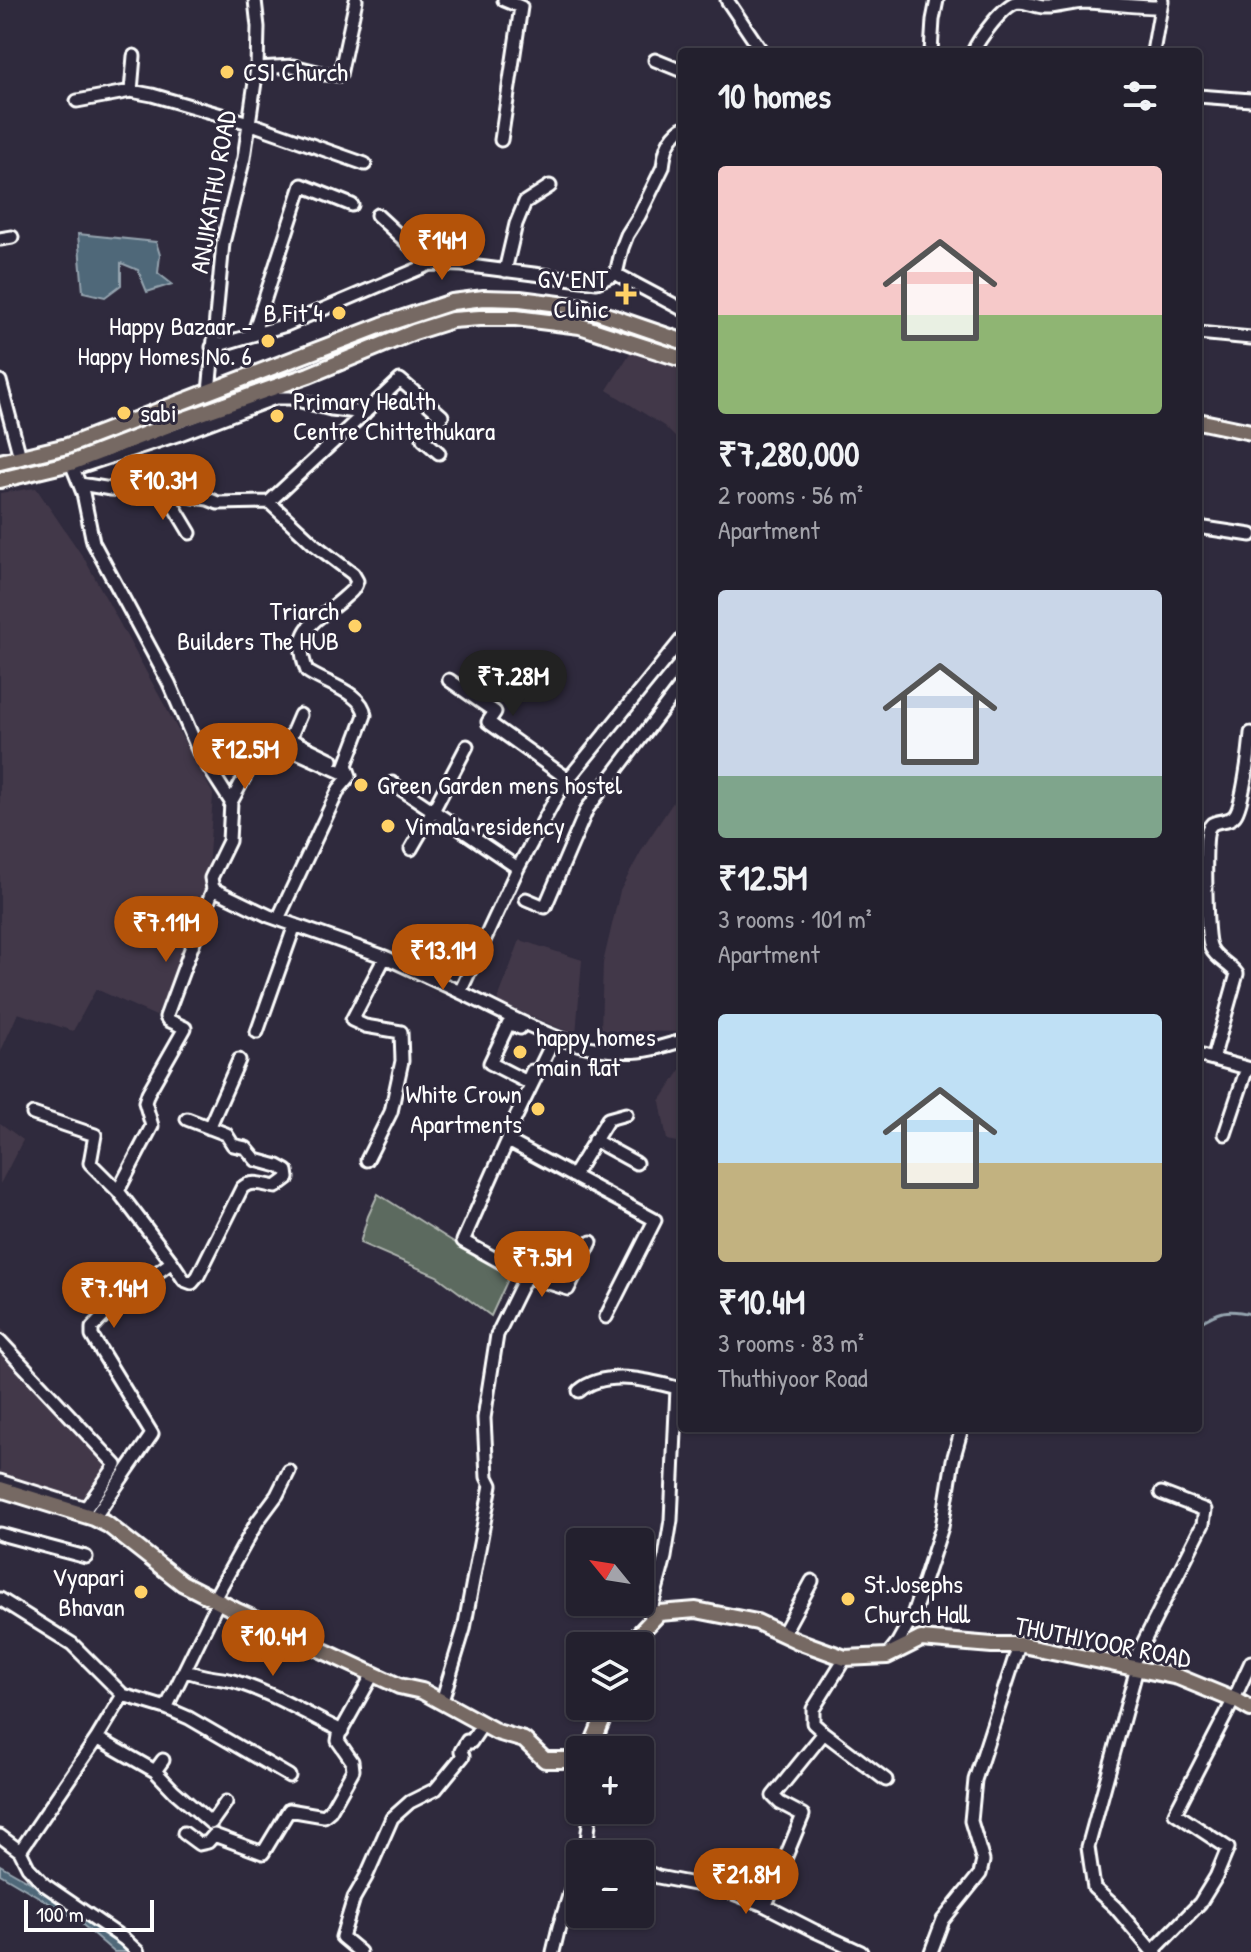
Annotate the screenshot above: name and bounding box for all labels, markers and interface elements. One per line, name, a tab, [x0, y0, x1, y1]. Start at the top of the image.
place label: CSI Church	[243, 54, 348, 89]
marker: CSI Church	[218, 63, 236, 81]
text: 10 homes	[718, 73, 831, 119]
icon: filters	[1118, 74, 1162, 118]
street label: ANJIKATHU ROAD	[181, 107, 244, 276]
pin: ₹14M	[395, 214, 489, 282]
icon: home	[868, 218, 1012, 362]
text: ₹14M	[417, 222, 467, 257]
place label: GV ENT Clinic	[537, 261, 609, 326]
marker: GV ENT Clinic	[615, 283, 637, 305]
place label: B Fit 4	[264, 295, 323, 330]
marker: B Fit 4	[330, 304, 348, 322]
place label: Happy Bazaar - Happy Homes No. 6	[78, 308, 252, 373]
marker: Happy Bazaar - Happy Homes No. 6	[259, 332, 277, 350]
place label: Primary Health Centre Chittethukara	[293, 383, 495, 448]
place label: sabi	[140, 395, 177, 430]
marker: sabi	[115, 404, 133, 422]
marker: Primary Health Centre Chittethukara	[268, 407, 286, 425]
text: ₹7,280,000	[718, 431, 860, 477]
pin: ₹10.3M	[98, 454, 228, 522]
text: ₹10.3M	[129, 462, 197, 497]
text: 2 rooms · 56 m²	[718, 477, 863, 512]
text: Apartment	[718, 512, 820, 547]
place label: Triarch Builders The HUB	[177, 593, 339, 658]
marker: Triarch Builders The HUB	[346, 617, 364, 635]
icon: home	[868, 642, 1012, 786]
pin: ₹7.28M	[448, 650, 578, 718]
text: ₹7.28M	[477, 658, 549, 693]
pin: ₹12.5M	[180, 723, 310, 791]
text: ₹12.5M	[211, 731, 279, 766]
place label: Green Garden mens hostel	[377, 767, 622, 802]
marker: Green Garden mens hostel	[352, 776, 370, 794]
place label: Vimala residency	[404, 808, 565, 843]
marker: Vimala residency	[379, 817, 397, 835]
text: ₹12.5M	[718, 855, 808, 901]
pin: ₹7.11M	[101, 896, 231, 964]
text: 3 rooms · 101 m²	[718, 901, 872, 936]
text: ₹7.11M	[132, 904, 200, 939]
pin: ₹13.1M	[378, 924, 508, 992]
text: ₹13.1M	[410, 932, 476, 967]
text: Apartment	[718, 936, 820, 971]
place label: happy homes main flat	[536, 1019, 656, 1084]
marker: happy homes main flat	[511, 1043, 529, 1061]
icon: home	[868, 1066, 1012, 1210]
place label: White Crown Apartments	[405, 1076, 522, 1141]
marker: White Crown Apartments	[529, 1100, 547, 1118]
pin: ₹7.5M	[486, 1231, 598, 1299]
text: ₹7.5M	[512, 1239, 572, 1274]
pin: ₹7.14M	[49, 1262, 179, 1330]
text: ₹7.14M	[80, 1270, 148, 1305]
text: ₹10.4M	[718, 1279, 805, 1325]
text: 3 rooms · 83 m²	[718, 1325, 864, 1360]
text: Thuthiyoor Road	[718, 1360, 868, 1395]
north arrow	[566, 1528, 654, 1616]
map controls	[566, 1528, 654, 1928]
place label: Vyapari Bhavan	[52, 1559, 125, 1624]
place label: St.Josephs Church Hall	[864, 1566, 971, 1631]
marker: Vyapari Bhavan	[132, 1583, 150, 1601]
marker: St.Josephs Church Hall	[839, 1590, 857, 1608]
street label: THUTHIYOOR ROAD	[1012, 1607, 1195, 1676]
pin: ₹10.4M	[208, 1610, 338, 1678]
text: ₹10.4M	[240, 1618, 306, 1653]
button: layers	[566, 1632, 654, 1720]
button: +	[566, 1736, 654, 1824]
button: −	[566, 1840, 654, 1928]
pin: ₹21.8M	[681, 1848, 811, 1916]
text: ₹21.8M	[712, 1856, 780, 1891]
scale bar	[24, 1896, 154, 1932]
text: 100 m	[36, 1899, 84, 1929]

